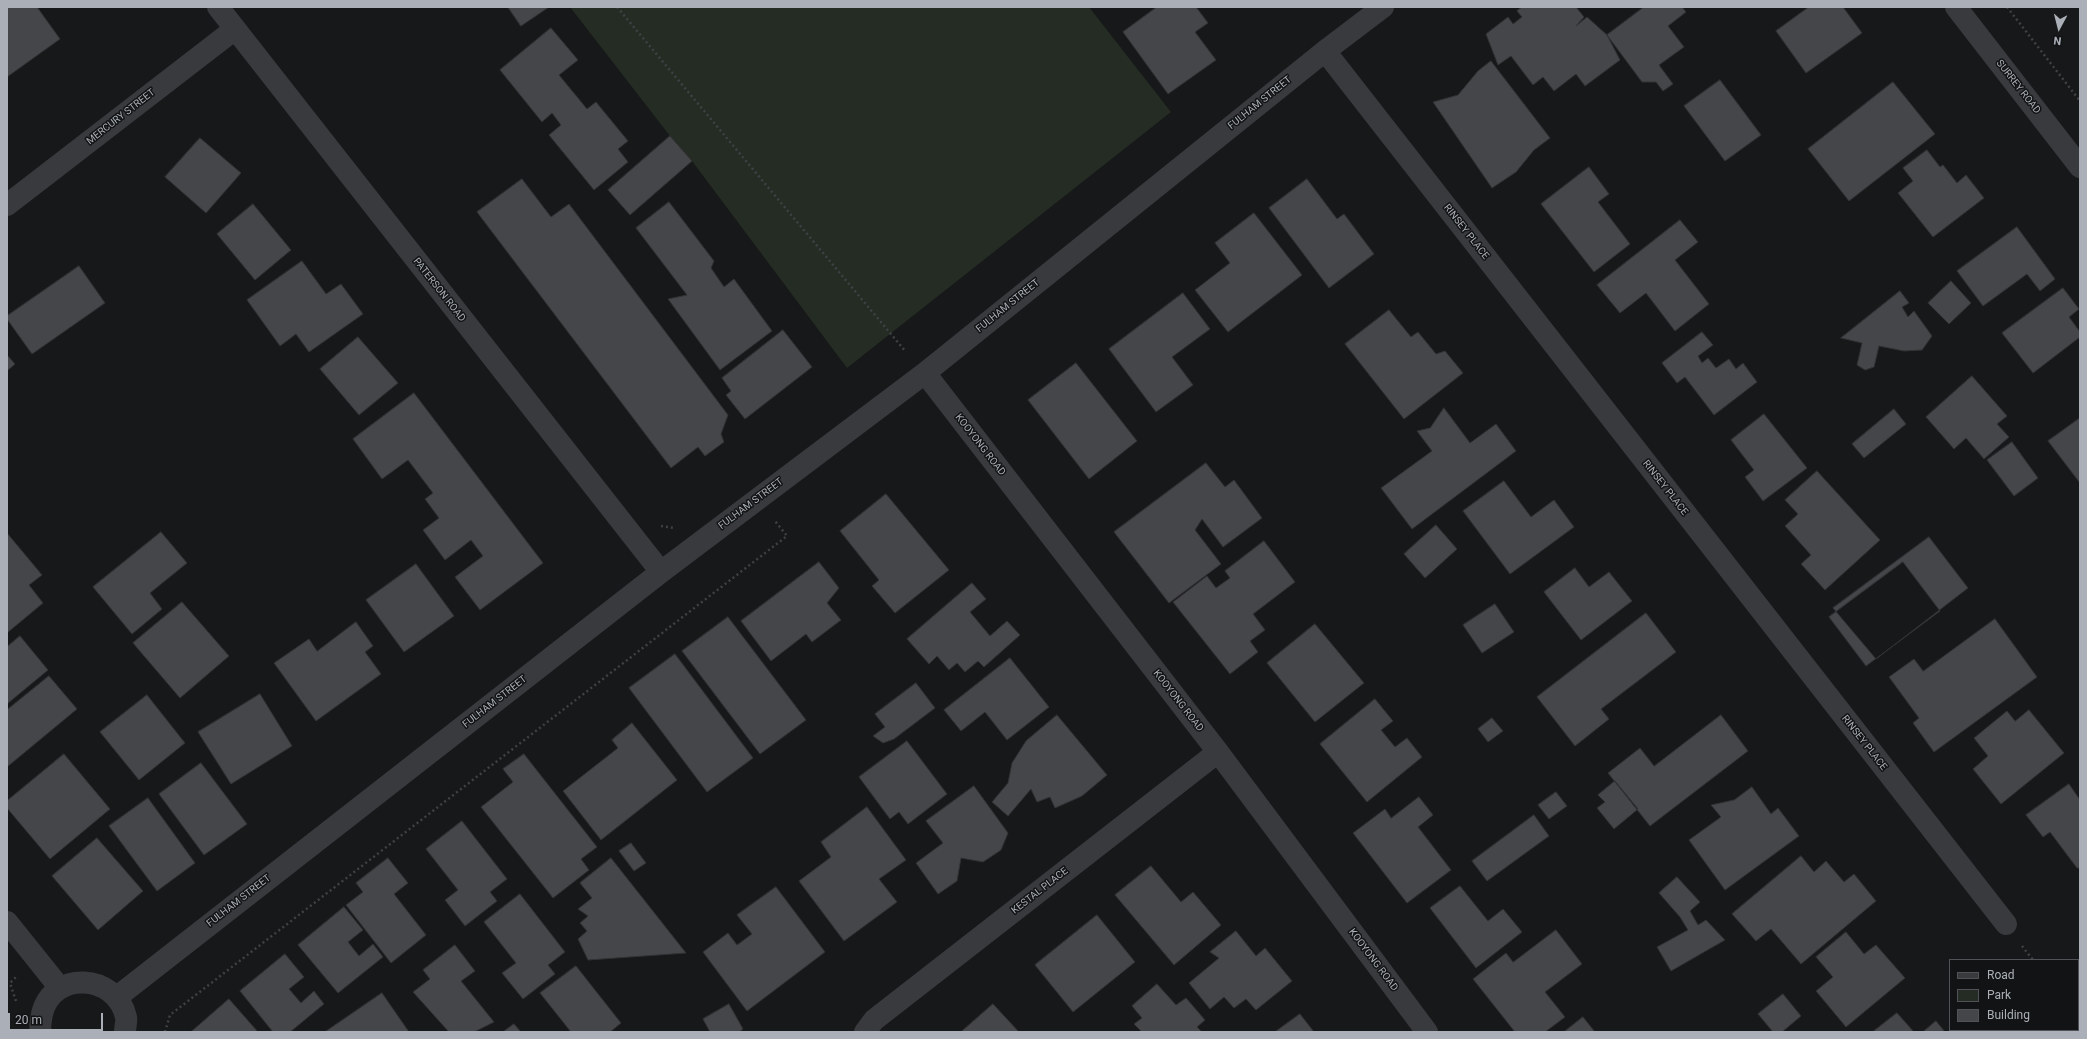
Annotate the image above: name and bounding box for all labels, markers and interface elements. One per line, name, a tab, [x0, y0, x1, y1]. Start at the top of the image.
north arrow	[2039, 8, 2079, 48]
text: N	[2053, 33, 2062, 47]
street label: SURREY ROAD	[1993, 58, 2043, 116]
street label: FULHAM STREET	[1226, 74, 1294, 132]
street label: MERCURY STREET	[84, 87, 158, 147]
street label: RINSEY PLACE	[1441, 202, 1491, 262]
street label: PATERSON ROAD	[410, 256, 468, 324]
street label: FULHAM STREET	[974, 277, 1042, 335]
street label: KOOYONG ROAD	[952, 412, 1008, 478]
street label: RINSEY PLACE	[1640, 458, 1690, 518]
street label: FULHAM STREET	[716, 476, 786, 532]
street label: KOOYONG ROAD	[1150, 668, 1206, 734]
street label: FULHAM STREET	[461, 673, 529, 731]
street label: RINSEY PLACE	[1839, 713, 1889, 773]
street label: KESTAL PLACE	[1009, 865, 1071, 917]
street label: FULHAM STREET	[205, 872, 273, 930]
street label: KOOYONG ROAD	[1346, 926, 1400, 994]
legend	[1949, 959, 2079, 1031]
text: Road	[1987, 968, 2015, 982]
text: Park	[1987, 988, 2011, 1002]
scale bar	[10, 1005, 105, 1031]
text: Building	[1987, 1008, 2030, 1022]
text: 20 m	[15, 1013, 42, 1027]

